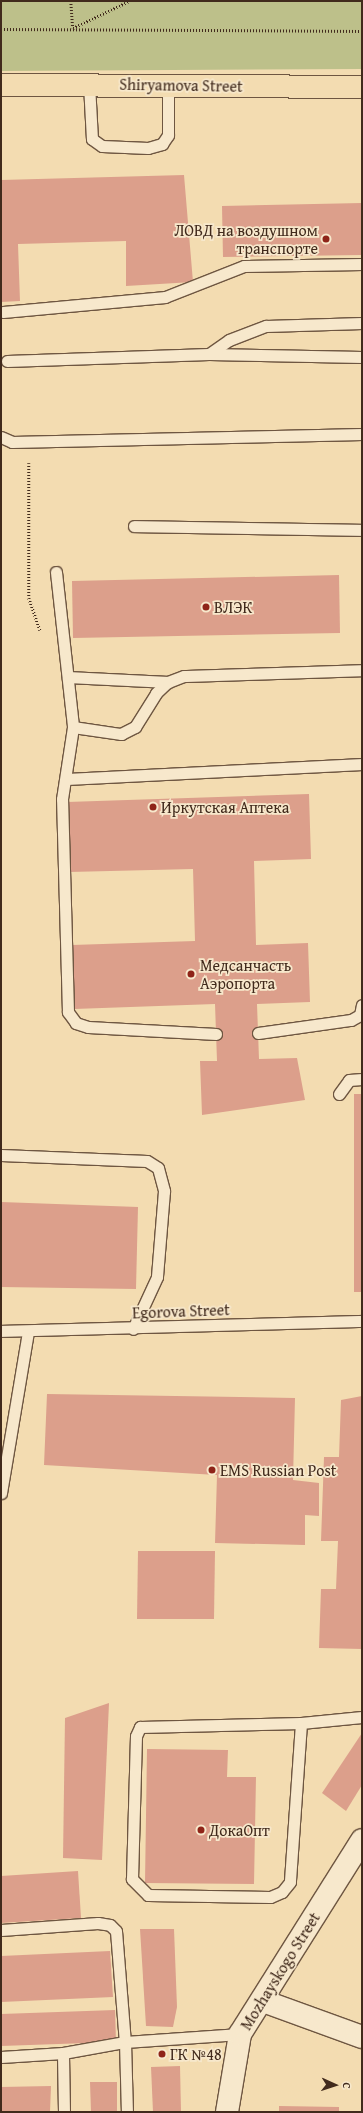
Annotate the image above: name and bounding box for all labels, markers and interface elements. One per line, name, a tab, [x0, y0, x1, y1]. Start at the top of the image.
street label: Shiryamova Street	[119, 74, 243, 96]
place label: ЛОВД на воздушном транспорте	[174, 220, 318, 258]
marker: ЛОВД на воздушном транспорте	[321, 234, 331, 244]
place label: ВЛЭК	[214, 597, 252, 617]
marker: ВЛЭК	[201, 602, 211, 612]
place label: Иркутская Аптека	[161, 797, 289, 817]
marker: Иркутская Аптека	[148, 802, 158, 812]
place label: Медсанчасть Аэропорта	[200, 955, 291, 993]
marker: Медсанчасть Аэропорта	[185, 968, 197, 980]
street label: Egorova Street	[132, 1300, 230, 1322]
place label: EMS Russian Рost	[220, 1460, 336, 1480]
marker: EMS Russian Рost	[207, 1465, 217, 1475]
place label: ДокаОпт	[209, 1820, 270, 1840]
marker: ДокаОпт	[196, 1825, 206, 1835]
street label: Mozhayskogo Street	[236, 1909, 324, 2033]
place label: ГК №48	[170, 2044, 222, 2064]
marker: ГК №48	[157, 2049, 167, 2059]
north arrow	[315, 2065, 355, 2105]
text: С	[339, 2082, 355, 2089]

